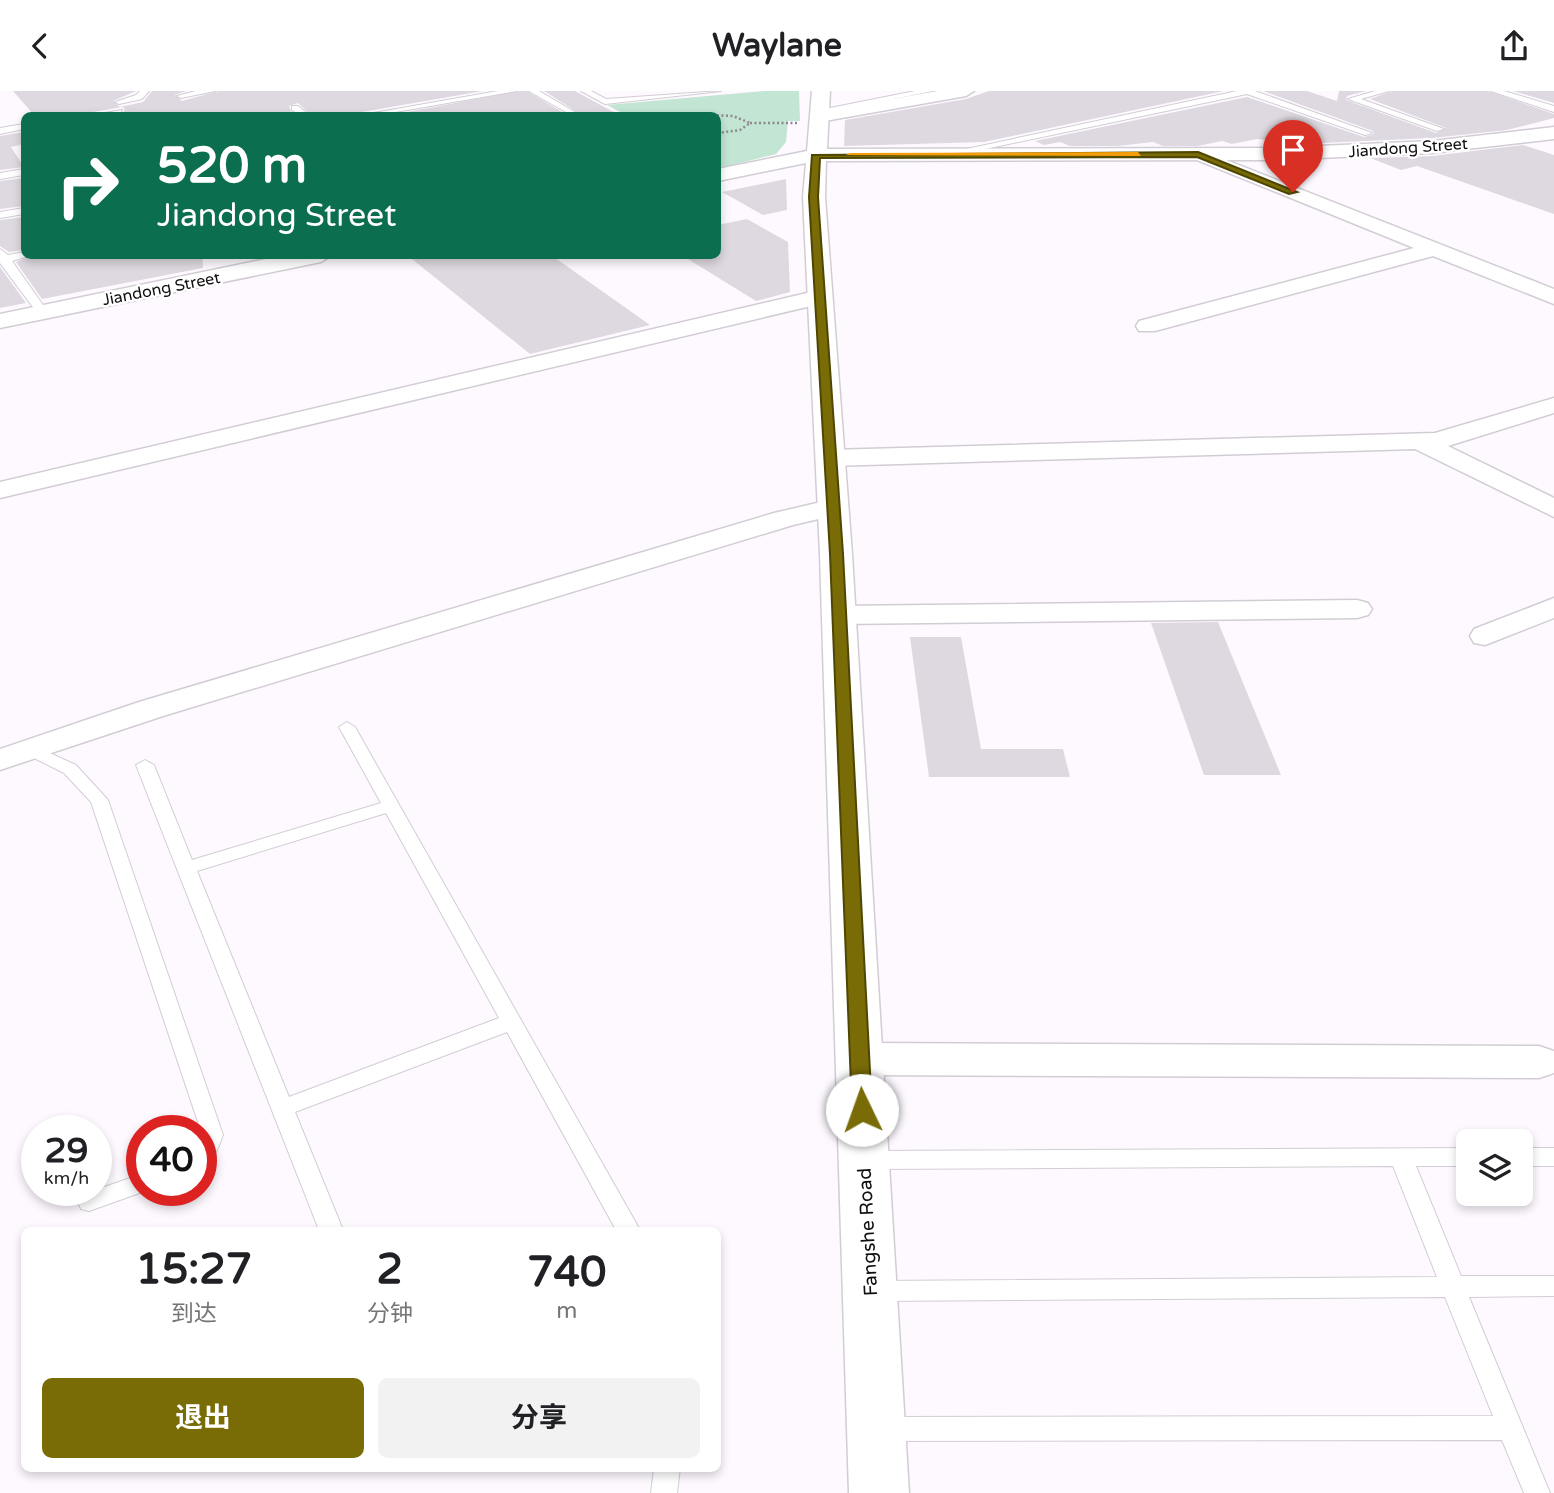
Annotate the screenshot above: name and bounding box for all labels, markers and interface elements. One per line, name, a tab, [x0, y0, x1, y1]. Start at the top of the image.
icon: back	[21, 27, 59, 65]
text: Waylane	[712, 27, 842, 65]
icon: share	[1495, 27, 1533, 65]
pin	[1263, 120, 1323, 192]
icon: arrive	[1274, 131, 1312, 169]
street label: Jiandong Street	[1348, 134, 1468, 162]
text: 520 m	[157, 137, 307, 196]
icon: right	[42, 140, 133, 231]
text: Jiandong Street	[157, 197, 396, 235]
street label: Jiandong Street	[101, 268, 222, 310]
position arrow	[825, 1073, 899, 1147]
speed limit sign: 40	[126, 1115, 217, 1206]
map controls	[1456, 1129, 1533, 1206]
button: layers	[1456, 1129, 1533, 1206]
text: 29	[45, 1130, 88, 1172]
text: km/h	[44, 1167, 89, 1189]
street label: Fangshe Road	[854, 1167, 882, 1297]
text: 15:27	[136, 1244, 252, 1295]
text: 2	[376, 1244, 403, 1295]
text: 740	[527, 1247, 606, 1298]
text: m	[556, 1297, 577, 1325]
text: 到达	[171, 1300, 217, 1328]
text: 分钟	[367, 1300, 413, 1328]
button: 退出	[42, 1378, 364, 1458]
button: 分享	[378, 1378, 700, 1458]

